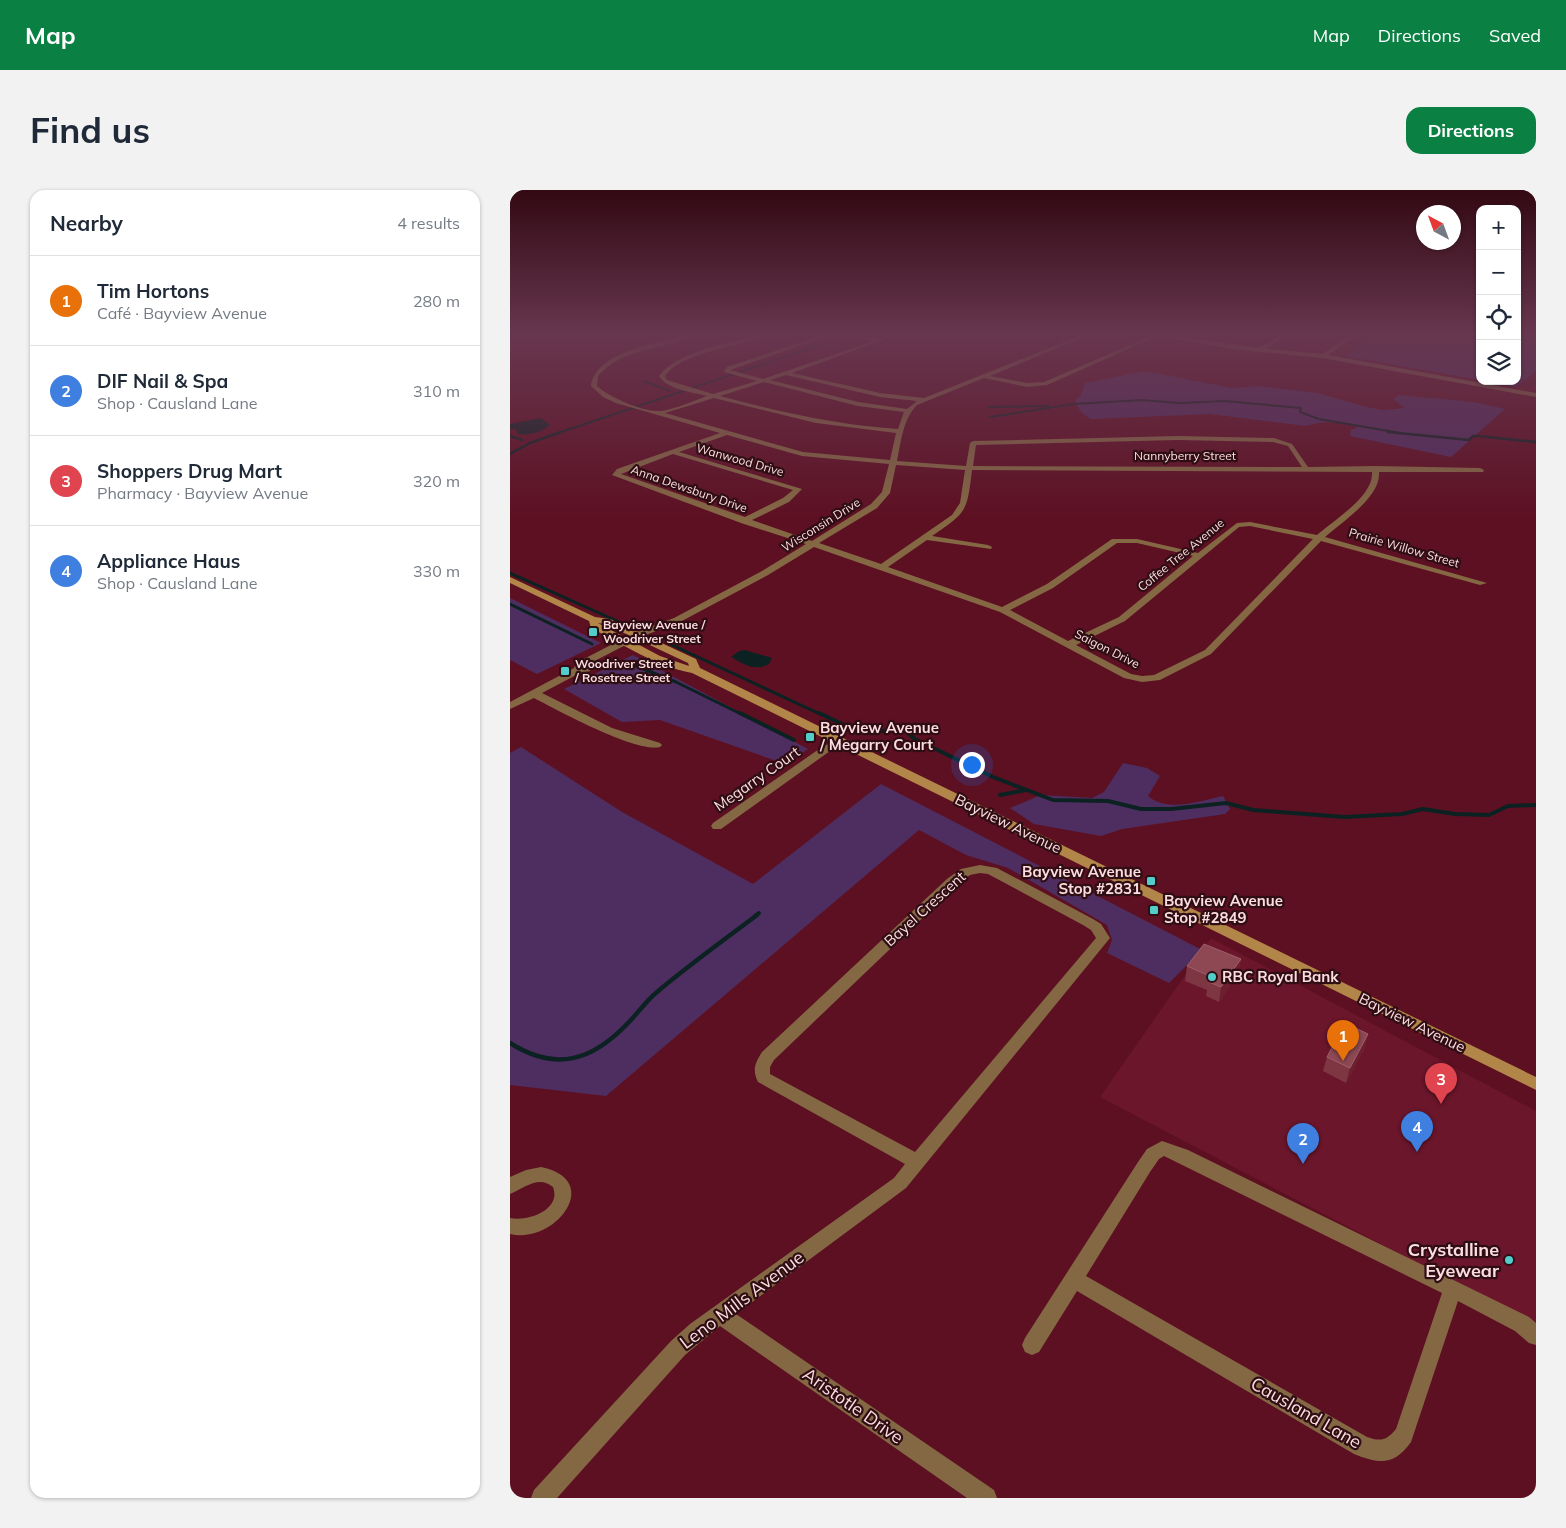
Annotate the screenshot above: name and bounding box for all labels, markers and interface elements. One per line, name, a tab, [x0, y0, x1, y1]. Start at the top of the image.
text: Map	[25, 20, 76, 50]
text: Map	[1313, 24, 1350, 47]
text: Directions	[1378, 24, 1461, 47]
text: Saved	[1489, 24, 1541, 47]
button: Directions	[1406, 107, 1536, 154]
text: Find us	[30, 108, 150, 152]
north arrow	[1416, 205, 1461, 250]
map controls	[1476, 205, 1521, 385]
button: +	[1476, 205, 1521, 250]
text: Nearby	[50, 210, 123, 236]
text: 4 results	[397, 213, 460, 233]
button: −	[1476, 250, 1521, 295]
text: Tim Hortons	[97, 279, 209, 303]
text: 1	[61, 291, 71, 311]
text: 280 m	[413, 291, 460, 311]
button: locate	[1476, 295, 1521, 340]
text: Café · Bayview Avenue	[97, 303, 267, 323]
button: layers	[1476, 340, 1521, 385]
text: DIF Nail & Spa	[97, 369, 228, 393]
text: 2	[61, 381, 71, 401]
text: 310 m	[413, 381, 460, 401]
text: Shop · Causland Lane	[97, 393, 258, 413]
street label: Wanwood Drive	[695, 440, 786, 479]
street label: Nannyberry Street	[1134, 448, 1236, 463]
text: Shoppers Drug Mart	[97, 459, 282, 483]
street label: Anna Dewsbury Drive	[629, 462, 749, 516]
text: 3	[61, 471, 71, 491]
text: 320 m	[413, 471, 460, 491]
text: Pharmacy · Bayview Avenue	[97, 483, 308, 503]
street label: Wisconsin Drive	[779, 494, 863, 555]
street label: Coffee Tree Avenue	[1134, 515, 1227, 594]
street label: Prairie Willow Street	[1347, 525, 1461, 570]
text: Appliance Haus	[97, 549, 240, 573]
text: 4	[61, 561, 71, 581]
text: 330 m	[413, 561, 460, 581]
text: Shop · Causland Lane	[97, 573, 258, 593]
place label: Bayview Avenue / Woodriver Street	[603, 617, 706, 646]
marker: Bayview Avenue / Woodriver Street	[587, 626, 599, 638]
street label: Saigon Drive	[1072, 626, 1142, 671]
place label: Woodriver Street / Rosetree Street	[574, 656, 673, 685]
marker: Woodriver Street / Rosetree Street	[559, 665, 571, 677]
place label: Bayview Avenue / Megarry Court	[819, 718, 939, 754]
marker: Bayview Avenue / Megarry Court	[804, 731, 816, 743]
street label: Megarry Court	[710, 742, 803, 815]
your location	[959, 752, 985, 778]
street label: Bayview Avenue	[952, 790, 1065, 858]
place label: Bayview Avenue Stop #2831	[1022, 862, 1141, 898]
street label: Bayel Crescent	[880, 867, 969, 950]
marker: Bayview Avenue Stop #2831	[1145, 875, 1157, 887]
place label: Bayview Avenue Stop #2849	[1164, 891, 1283, 927]
marker: Bayview Avenue Stop #2849	[1148, 904, 1160, 916]
place label: RBC Royal Bank	[1222, 967, 1339, 986]
marker: RBC Royal Bank	[1206, 971, 1218, 983]
street label: Bayview Avenue	[1356, 989, 1469, 1057]
pin: 1	[1327, 1020, 1359, 1061]
pin: 3	[1425, 1063, 1457, 1104]
pin: 4	[1401, 1111, 1433, 1152]
pin: 2	[1287, 1123, 1319, 1164]
place label: Crystalline Eyewear	[1408, 1238, 1500, 1282]
street label: Leno Mills Avenue	[675, 1245, 808, 1354]
marker: Crystalline Eyewear	[1503, 1254, 1515, 1266]
street label: Aristotle Drive	[798, 1362, 908, 1449]
street label: Causland Lane	[1247, 1372, 1366, 1454]

